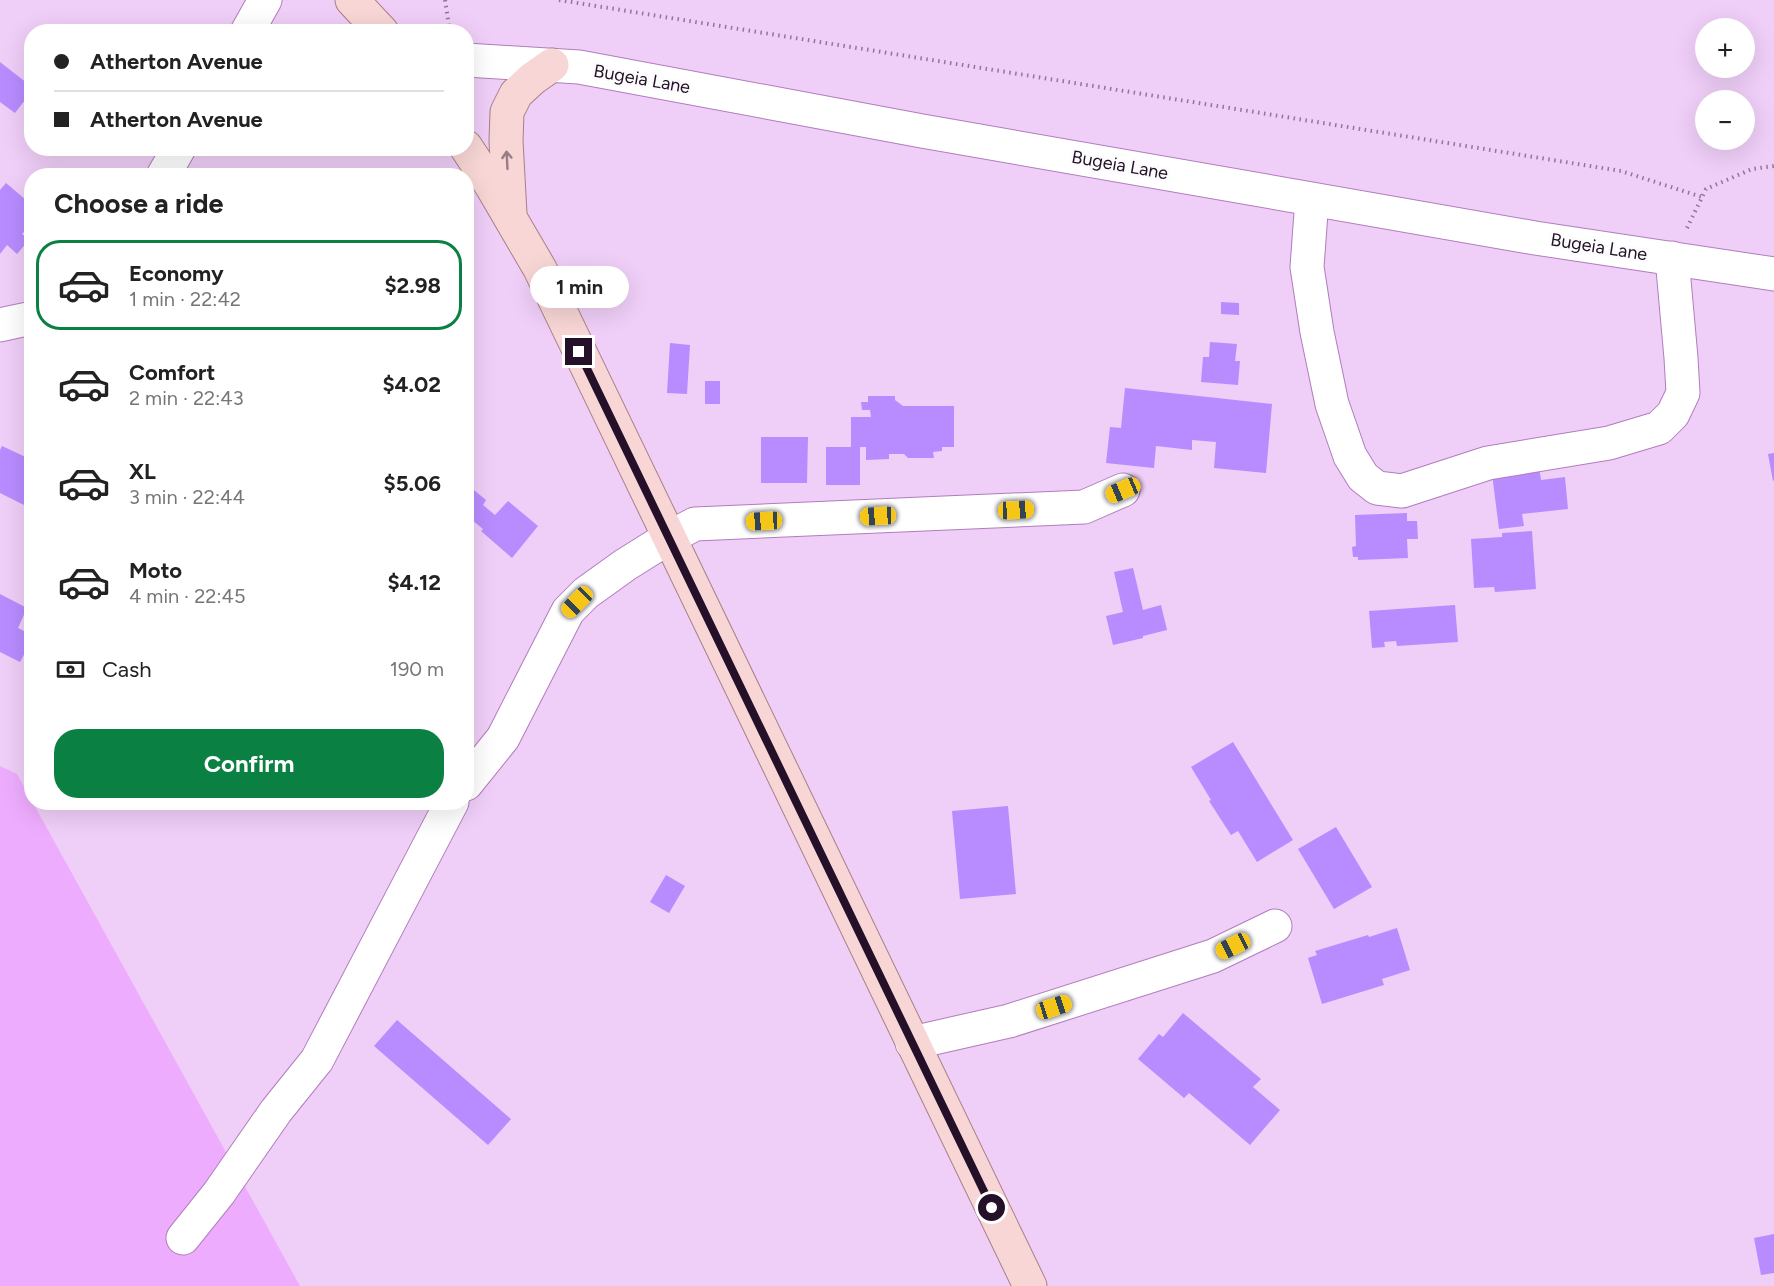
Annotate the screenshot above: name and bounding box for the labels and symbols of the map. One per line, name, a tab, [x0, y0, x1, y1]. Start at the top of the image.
street label: Bugeia Lane	[592, 60, 692, 98]
street label: Bugeia Lane	[1070, 146, 1170, 184]
one-way arrow	[502, 150, 513, 170]
street label: Bugeia Lane	[1549, 228, 1649, 266]
callout: 1 min	[530, 265, 628, 307]
route end	[565, 338, 592, 365]
car	[1103, 475, 1143, 505]
car	[998, 500, 1034, 520]
car	[860, 506, 896, 526]
car	[746, 511, 782, 531]
car	[558, 583, 596, 621]
car	[1213, 930, 1253, 962]
car	[1034, 993, 1074, 1021]
route start	[978, 1194, 1005, 1221]

